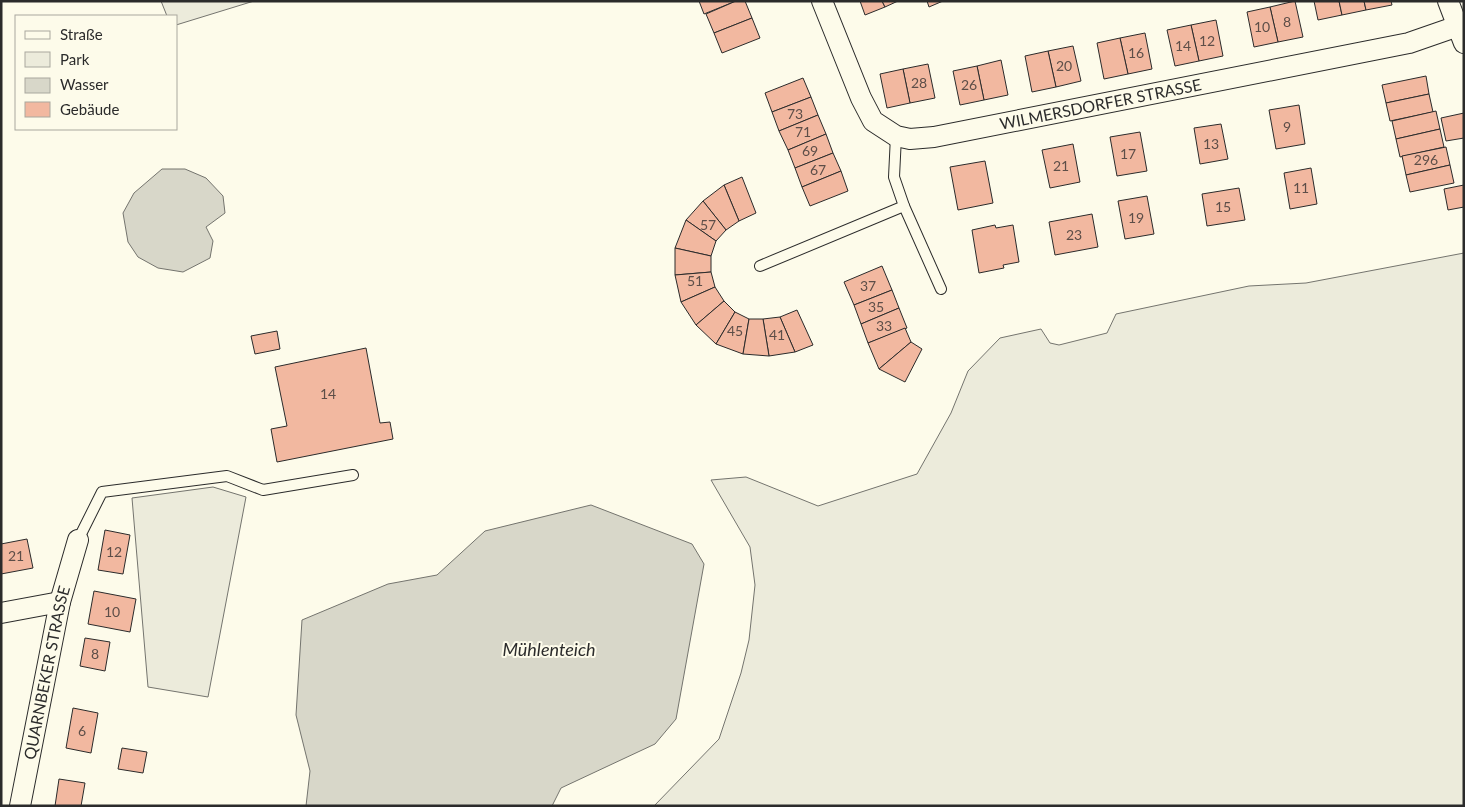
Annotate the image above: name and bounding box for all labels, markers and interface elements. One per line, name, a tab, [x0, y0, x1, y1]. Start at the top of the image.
house number: 8	[1283, 13, 1291, 30]
legend	[15, 15, 178, 130]
house number: 10	[1254, 18, 1270, 35]
text: Straße	[60, 25, 103, 43]
house number: 12	[1199, 32, 1215, 49]
house number: 14	[1175, 37, 1191, 54]
house number: 16	[1128, 44, 1144, 61]
text: Park	[60, 50, 90, 68]
house number: 20	[1056, 57, 1072, 74]
house number: 28	[911, 74, 927, 91]
street label: WILMERSDORFER STRASSE	[998, 74, 1203, 133]
text: Wasser	[60, 75, 109, 93]
house number: 26	[961, 76, 977, 93]
text: Gebäude	[60, 100, 119, 118]
house number: 73	[787, 105, 803, 122]
house number: 9	[1283, 118, 1291, 135]
house number: 71	[795, 123, 811, 140]
house number: 13	[1203, 135, 1219, 152]
house number: 69	[802, 142, 818, 159]
house number: 17	[1120, 145, 1136, 162]
house number: 296	[1414, 151, 1438, 168]
house number: 21	[1053, 157, 1069, 174]
house number: 67	[810, 161, 826, 178]
house number: 11	[1293, 179, 1309, 196]
house number: 15	[1215, 198, 1231, 215]
house number: 19	[1128, 209, 1144, 226]
house number: 57	[700, 216, 716, 233]
house number: 23	[1066, 226, 1082, 243]
house number: 51	[687, 272, 703, 289]
house number: 37	[860, 277, 876, 294]
house number: 35	[868, 298, 884, 315]
house number: 33	[876, 317, 892, 334]
house number: 45	[727, 322, 743, 339]
house number: 41	[769, 326, 785, 343]
house number: 14	[320, 385, 336, 402]
house number: 12	[106, 543, 122, 560]
house number: 21	[8, 547, 24, 564]
street label: QUARNBEKER STRASSE	[19, 583, 73, 761]
house number: 10	[104, 603, 120, 620]
water label: Mühlenteich	[502, 638, 596, 660]
house number: 8	[91, 645, 99, 662]
house number: 6	[78, 722, 86, 739]

